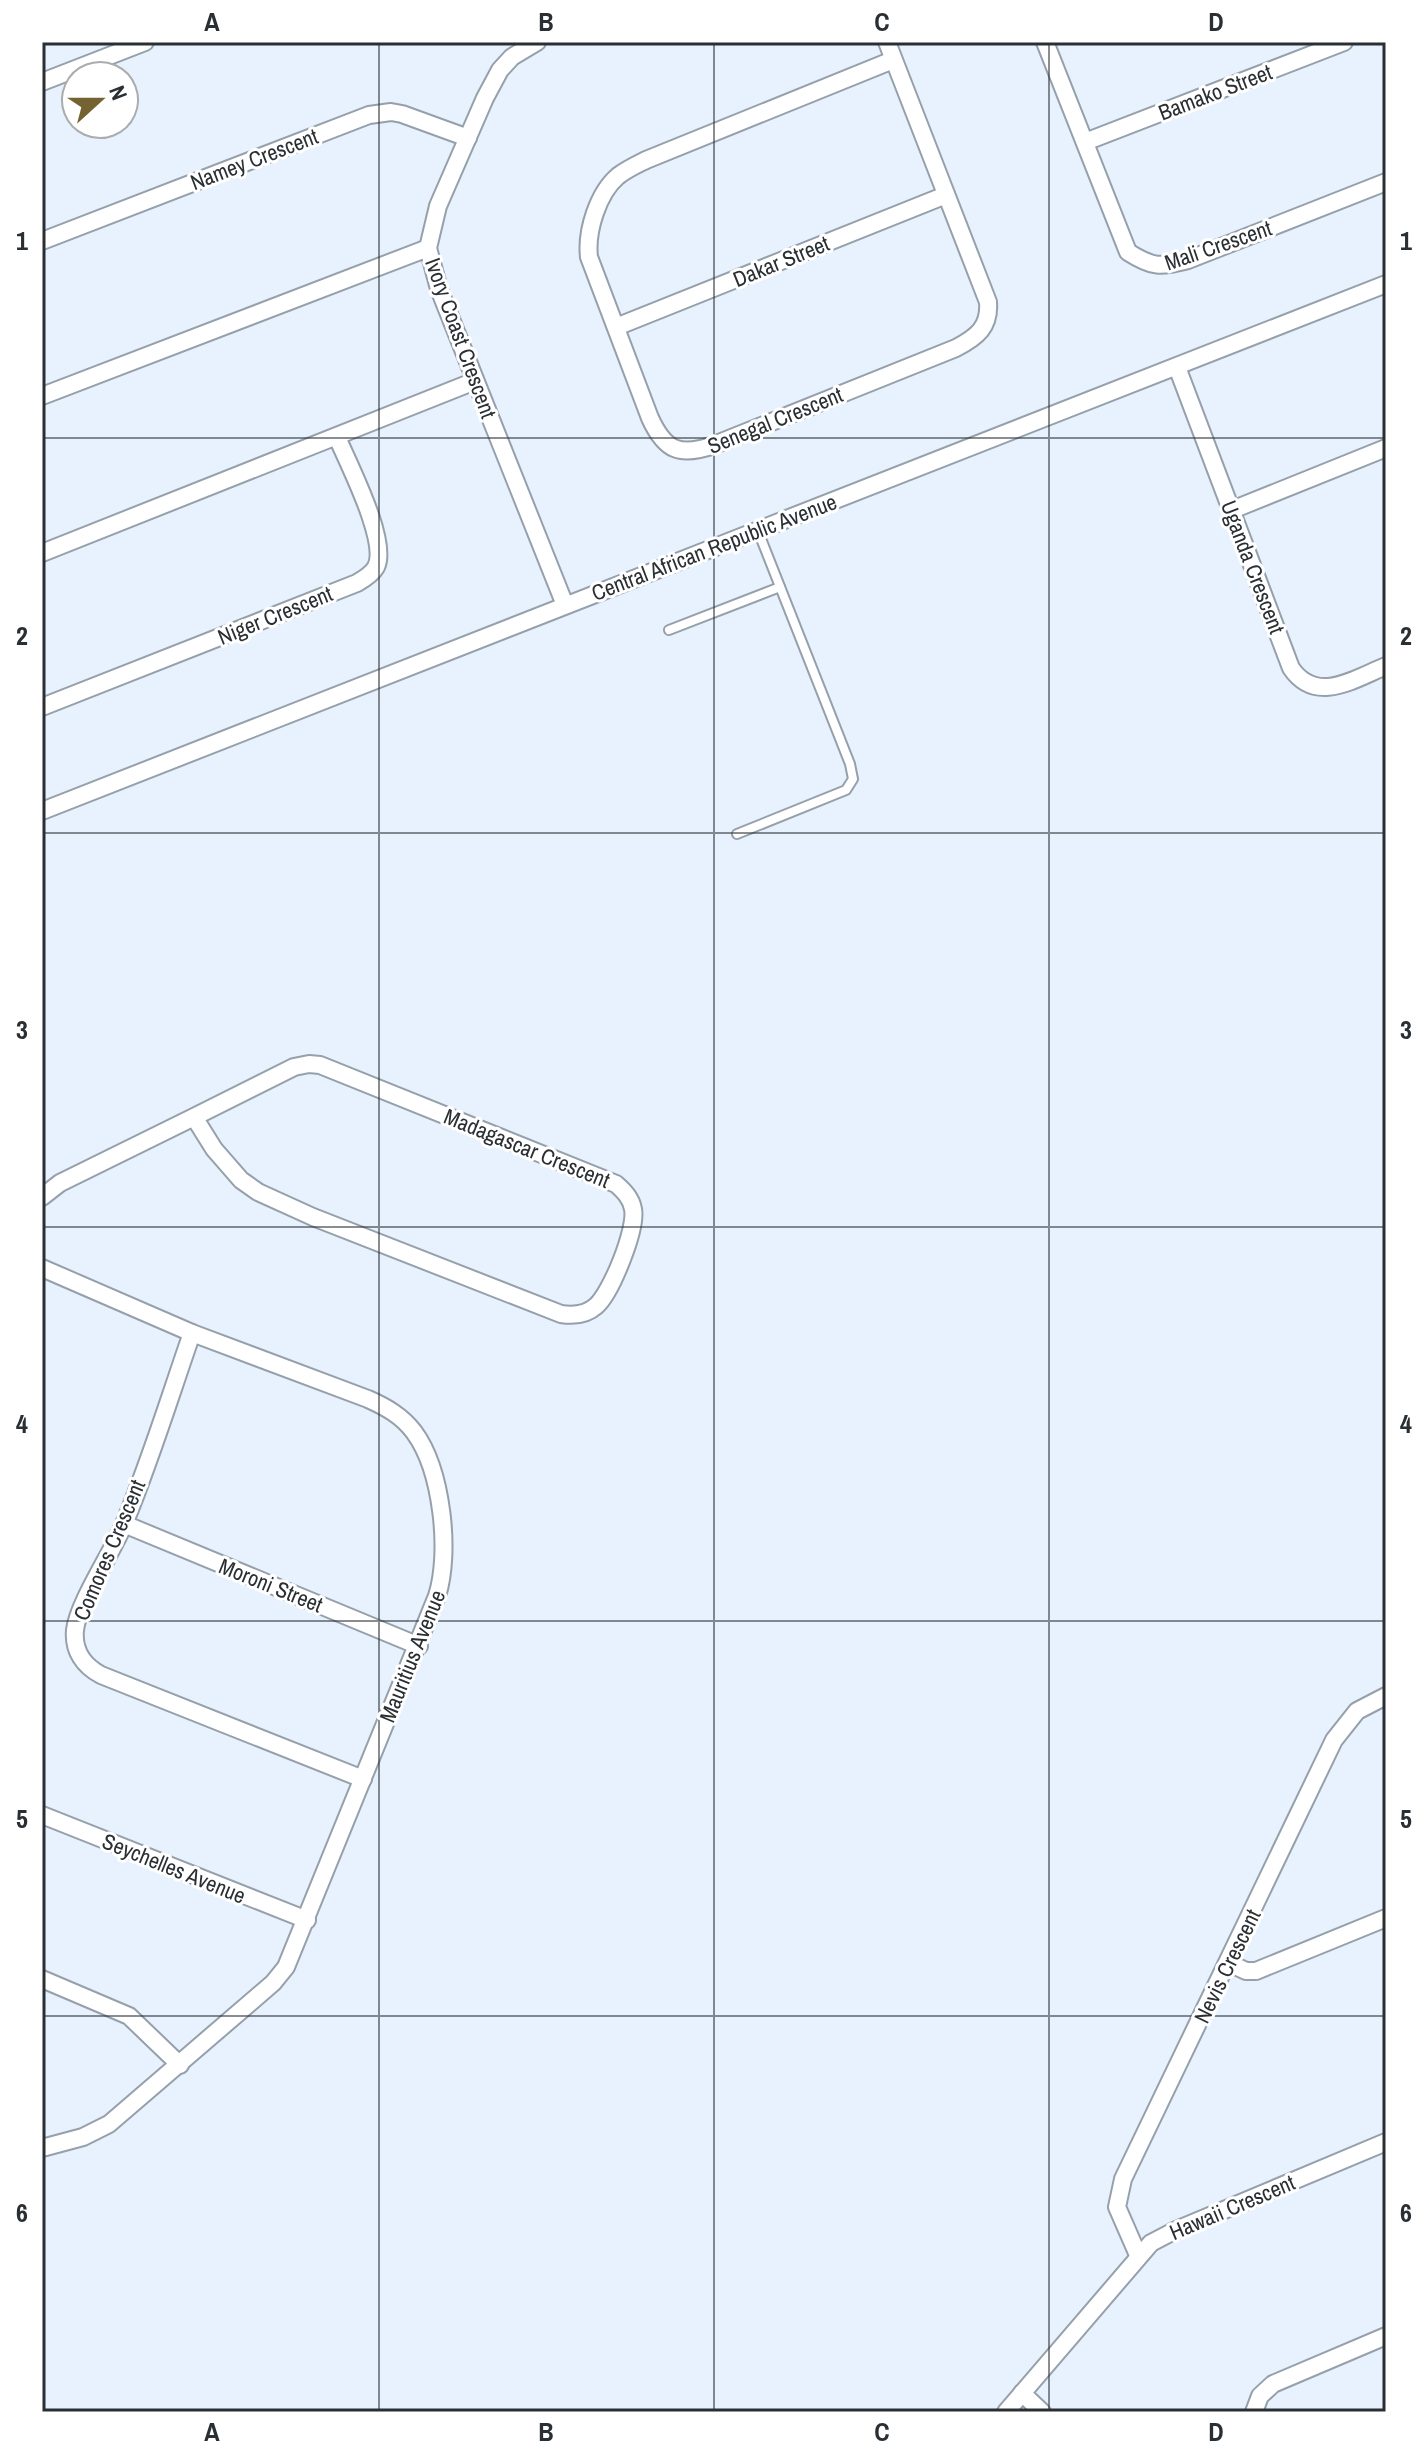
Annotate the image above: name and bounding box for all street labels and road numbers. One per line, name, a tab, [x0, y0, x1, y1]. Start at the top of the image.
street label: Bamako Street	[1154, 57, 1276, 127]
street label: Namey Crescent	[186, 121, 322, 197]
street label: Mali Crescent	[1161, 213, 1275, 277]
street label: Dakar Street	[728, 228, 834, 294]
street label: Ivory Coast Crescent	[418, 254, 504, 422]
street label: Senegal Crescent	[703, 379, 847, 461]
street label: Central African Republic Avenue	[587, 486, 841, 608]
street label: Uganda Crescent	[1214, 496, 1292, 638]
street label: Niger Crescent	[213, 578, 337, 652]
street label: Madagascar Crescent	[440, 1101, 614, 1195]
street label: Comores Crescent	[66, 1475, 152, 1625]
street label: Moroni Street	[215, 1551, 327, 1619]
street label: Mauritius Avenue	[372, 1585, 452, 1727]
street label: Seychelles Avenue	[98, 1826, 250, 1910]
street label: Nevis Crescent	[1186, 1904, 1268, 2028]
street label: Hawaii Crescent	[1165, 2167, 1299, 2247]

